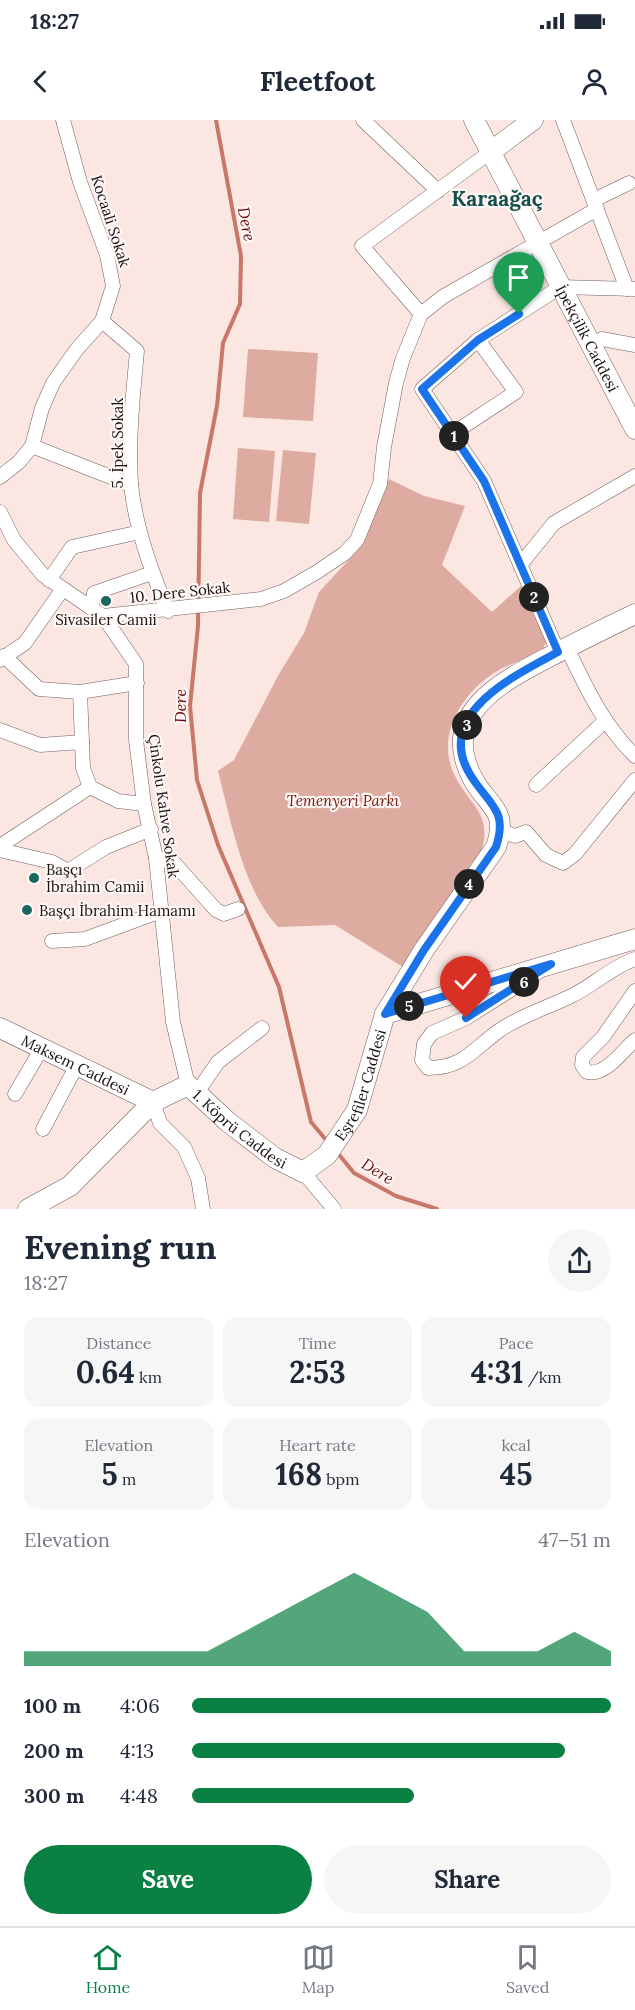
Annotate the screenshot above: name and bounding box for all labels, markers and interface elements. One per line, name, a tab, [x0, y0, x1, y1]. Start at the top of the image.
text: 18:27	[30, 7, 79, 35]
text: Fleetfoot	[260, 64, 375, 98]
icon: back	[24, 65, 57, 98]
icon: person	[578, 65, 611, 98]
street label: Kocaali Sokak	[87, 173, 135, 269]
district label: Karaağaç	[451, 185, 543, 212]
water label: Dere	[234, 205, 260, 243]
pin	[493, 252, 544, 314]
icon: arrive	[502, 261, 535, 294]
street label: İpekçilik Caddesi	[552, 281, 623, 395]
street label: 5. İpek Sokak	[108, 398, 127, 488]
pin: 1	[439, 421, 469, 451]
text: 1	[451, 426, 457, 446]
street label: 10. Dere Sokak	[129, 577, 231, 607]
pin: 2	[519, 582, 549, 612]
text: 2	[530, 587, 538, 607]
marker: Sivasiler Camii	[99, 594, 113, 608]
place label: Sivasiler Camii	[55, 610, 157, 629]
water label: Dere	[170, 689, 190, 723]
pin: 3	[452, 710, 482, 740]
text: 3	[463, 715, 471, 735]
street label: Çinkolu Kahve Sokak	[144, 733, 184, 879]
park label: Temenyeri Parkı	[287, 791, 399, 810]
place label: Başçı İbrahim Camii	[46, 860, 145, 896]
pin: 4	[454, 869, 484, 899]
marker: Başçı İbrahim Camii	[27, 871, 41, 885]
text: 4	[465, 874, 473, 894]
place label: Başçı İbrahim Hamamı	[39, 901, 196, 920]
marker: Başçı İbrahim Hamamı	[20, 903, 34, 917]
pin	[440, 956, 491, 1018]
icon: check	[449, 965, 482, 998]
pin: 6	[509, 967, 539, 997]
text: 6	[519, 972, 529, 992]
pin: 5	[394, 991, 424, 1021]
text: 5	[405, 996, 413, 1016]
street label: Eşrefiler Caddesi	[330, 1027, 390, 1144]
street label: Maksem Caddesi	[19, 1030, 133, 1099]
street label: 1. Köprü Caddesi	[189, 1085, 290, 1172]
water label: Dere	[358, 1153, 398, 1189]
text: Evening run	[24, 1226, 216, 1268]
button: share	[548, 1229, 611, 1292]
text: 18:27	[24, 1270, 67, 1295]
text: Distance	[86, 1333, 151, 1353]
text: Time	[299, 1333, 336, 1353]
text: Pace	[499, 1333, 534, 1353]
text: 0.64	[76, 1353, 135, 1391]
text: 2:53	[289, 1353, 346, 1391]
text: 4:31	[471, 1353, 524, 1391]
text: km	[135, 1367, 162, 1387]
text: /km	[524, 1367, 562, 1387]
text: Elevation	[84, 1435, 153, 1455]
text: Heart rate	[279, 1435, 356, 1455]
text: kcal	[501, 1435, 531, 1455]
text: 5	[101, 1455, 118, 1493]
text: 168	[276, 1455, 322, 1493]
text: 45	[500, 1455, 532, 1493]
text: m	[118, 1469, 136, 1489]
text: bpm	[322, 1469, 359, 1489]
text: Elevation	[24, 1527, 110, 1552]
text: 47–51 m	[538, 1527, 611, 1552]
text: 100 m	[24, 1693, 81, 1718]
text: 4:06	[120, 1693, 160, 1718]
text: 200 m	[24, 1738, 84, 1763]
text: 4:13	[120, 1738, 154, 1763]
text: 300 m	[24, 1783, 84, 1808]
text: 4:48	[120, 1783, 158, 1808]
button: Save	[24, 1845, 312, 1914]
button: Share	[324, 1845, 611, 1914]
tab: Home	[86, 1941, 130, 1997]
tab: Map	[302, 1941, 335, 1997]
tab: Saved	[506, 1941, 549, 1997]

